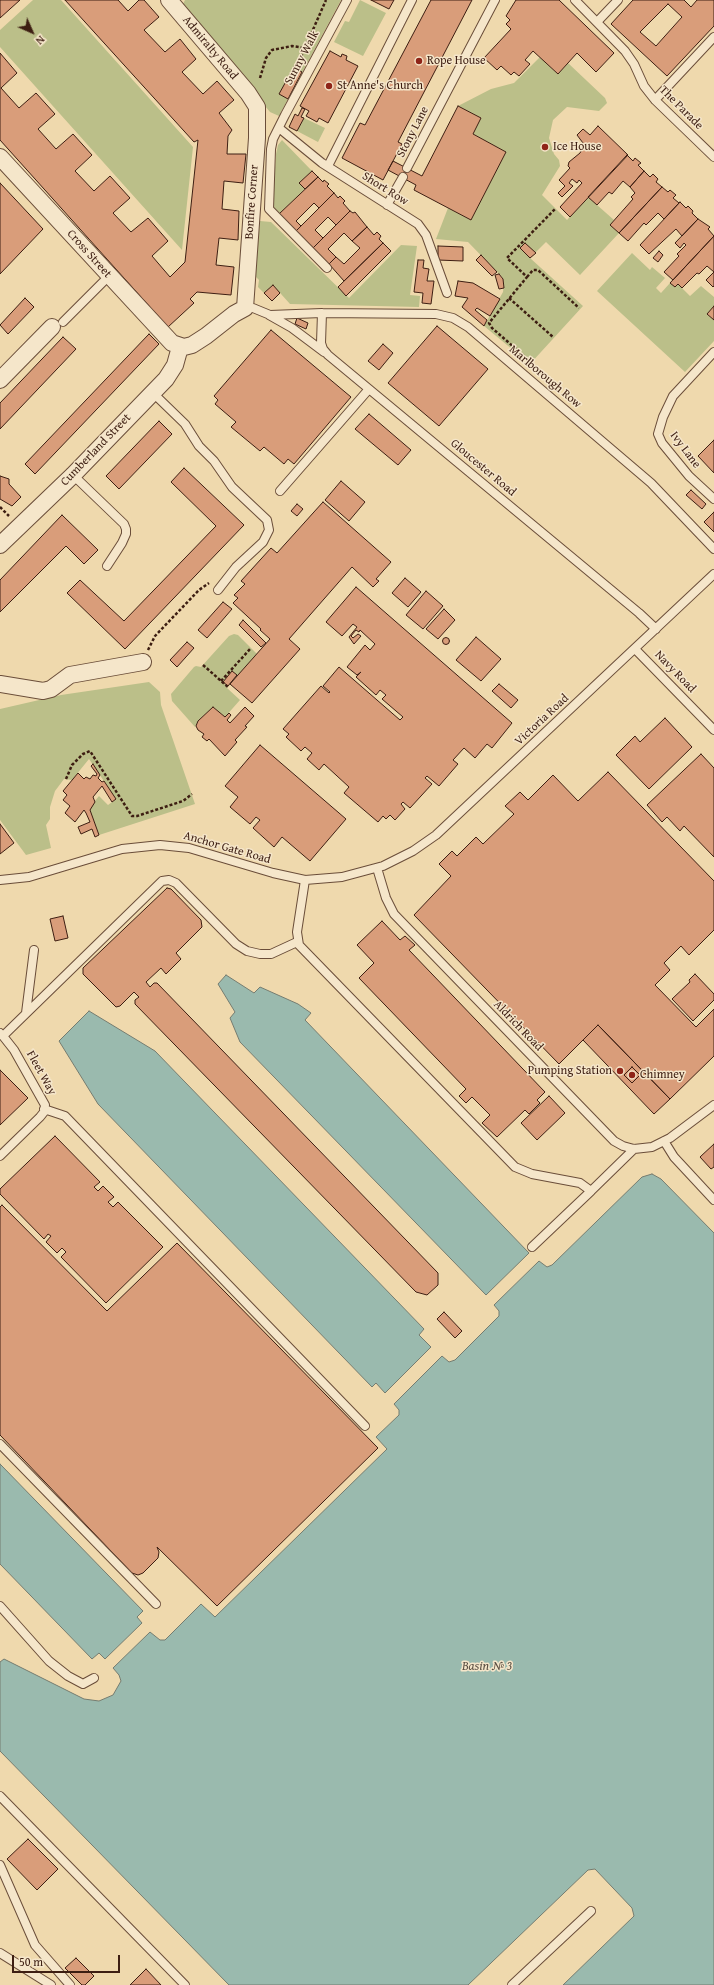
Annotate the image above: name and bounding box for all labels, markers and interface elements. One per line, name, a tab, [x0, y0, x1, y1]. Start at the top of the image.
north arrow	[12, 12, 52, 52]
street label: Admiralty Road	[179, 13, 241, 83]
street label: Sunny Walk	[282, 28, 322, 88]
text: N	[32, 32, 49, 49]
place label: Rope House	[427, 54, 486, 68]
marker: Rope House	[414, 56, 424, 66]
place label: St Anne's Church	[337, 79, 423, 93]
marker: St Anne's Church	[324, 81, 334, 91]
street label: The Parade	[656, 83, 706, 133]
street label: Stony Lane	[394, 104, 432, 160]
place label: Ice House	[553, 140, 601, 154]
marker: Ice House	[540, 142, 550, 152]
street label: Bonfire Corner	[242, 164, 262, 240]
street label: Short Row	[359, 169, 411, 209]
street label: Cross Street	[64, 227, 114, 281]
street label: Marlborough Row	[506, 342, 584, 412]
street label: Cumberland Street	[58, 411, 134, 489]
street label: Ivy Lane	[667, 429, 703, 471]
street label: Gloucester Road	[447, 436, 519, 500]
street label: Navy Road	[651, 648, 699, 696]
street label: Victoria Road	[512, 691, 572, 749]
street label: Anchor Gate Road	[182, 829, 272, 867]
street label: Aldrich Road	[490, 998, 546, 1054]
street label: Fleet Way	[23, 1048, 59, 1098]
place label: Pumping Station	[528, 1064, 612, 1078]
marker: Pumping Station	[615, 1066, 625, 1076]
place label: Chimney	[640, 1068, 685, 1082]
marker: Chimney	[627, 1070, 637, 1080]
water label: Basin № 3	[462, 1659, 512, 1675]
scale bar	[14, 1947, 122, 1973]
text: 50 m	[19, 1953, 43, 1970]

